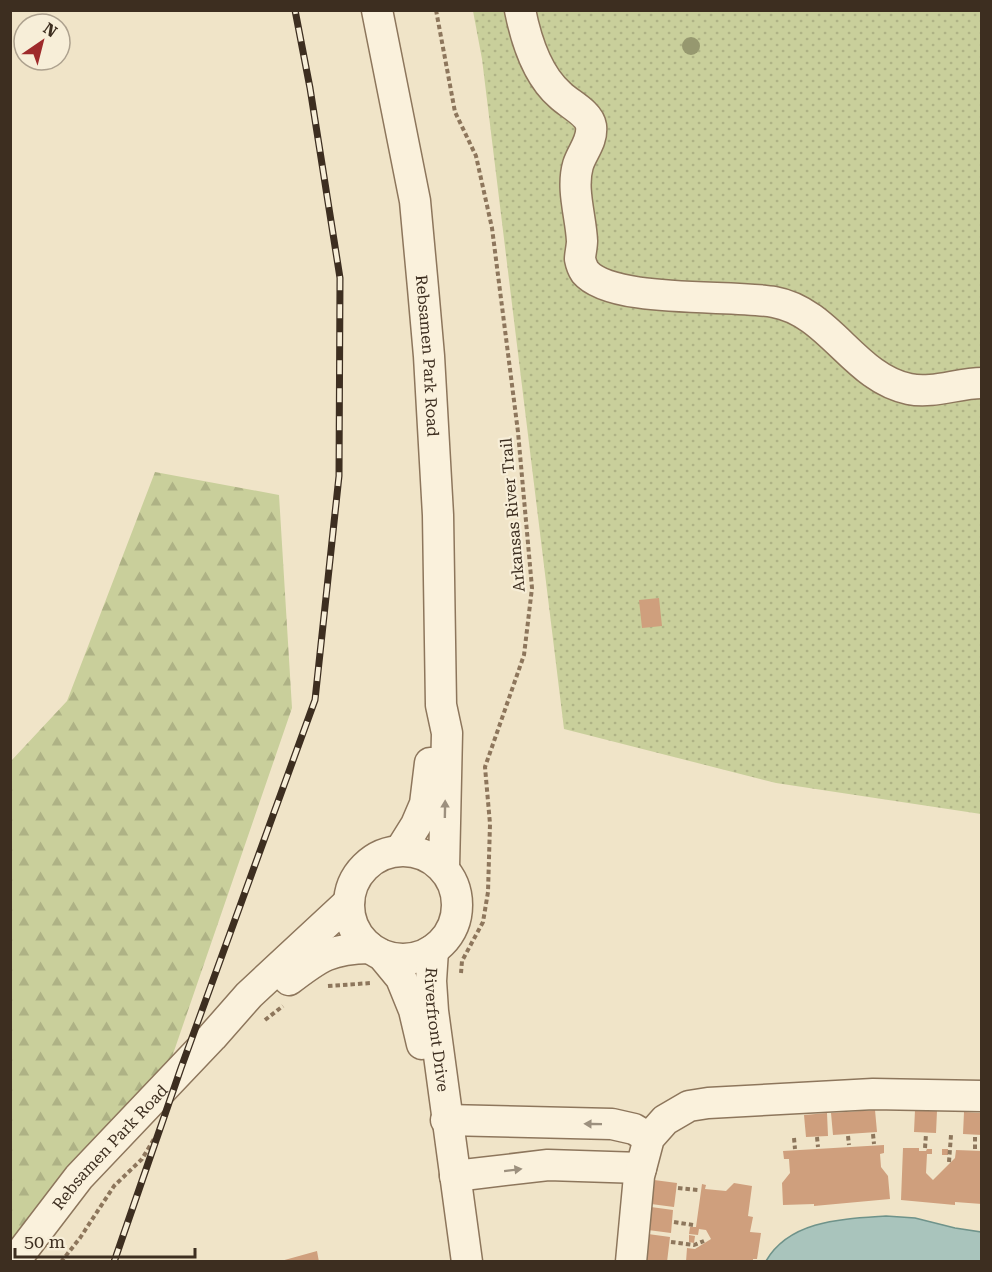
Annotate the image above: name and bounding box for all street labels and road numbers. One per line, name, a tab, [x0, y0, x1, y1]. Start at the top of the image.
street label: Rebsamen Park Road	[412, 274, 443, 437]
street label: Arkansas River Trail	[496, 437, 529, 593]
street label: Riverfront Drive	[421, 967, 453, 1093]
street label: Rebsamen Park Road	[49, 1081, 172, 1213]

